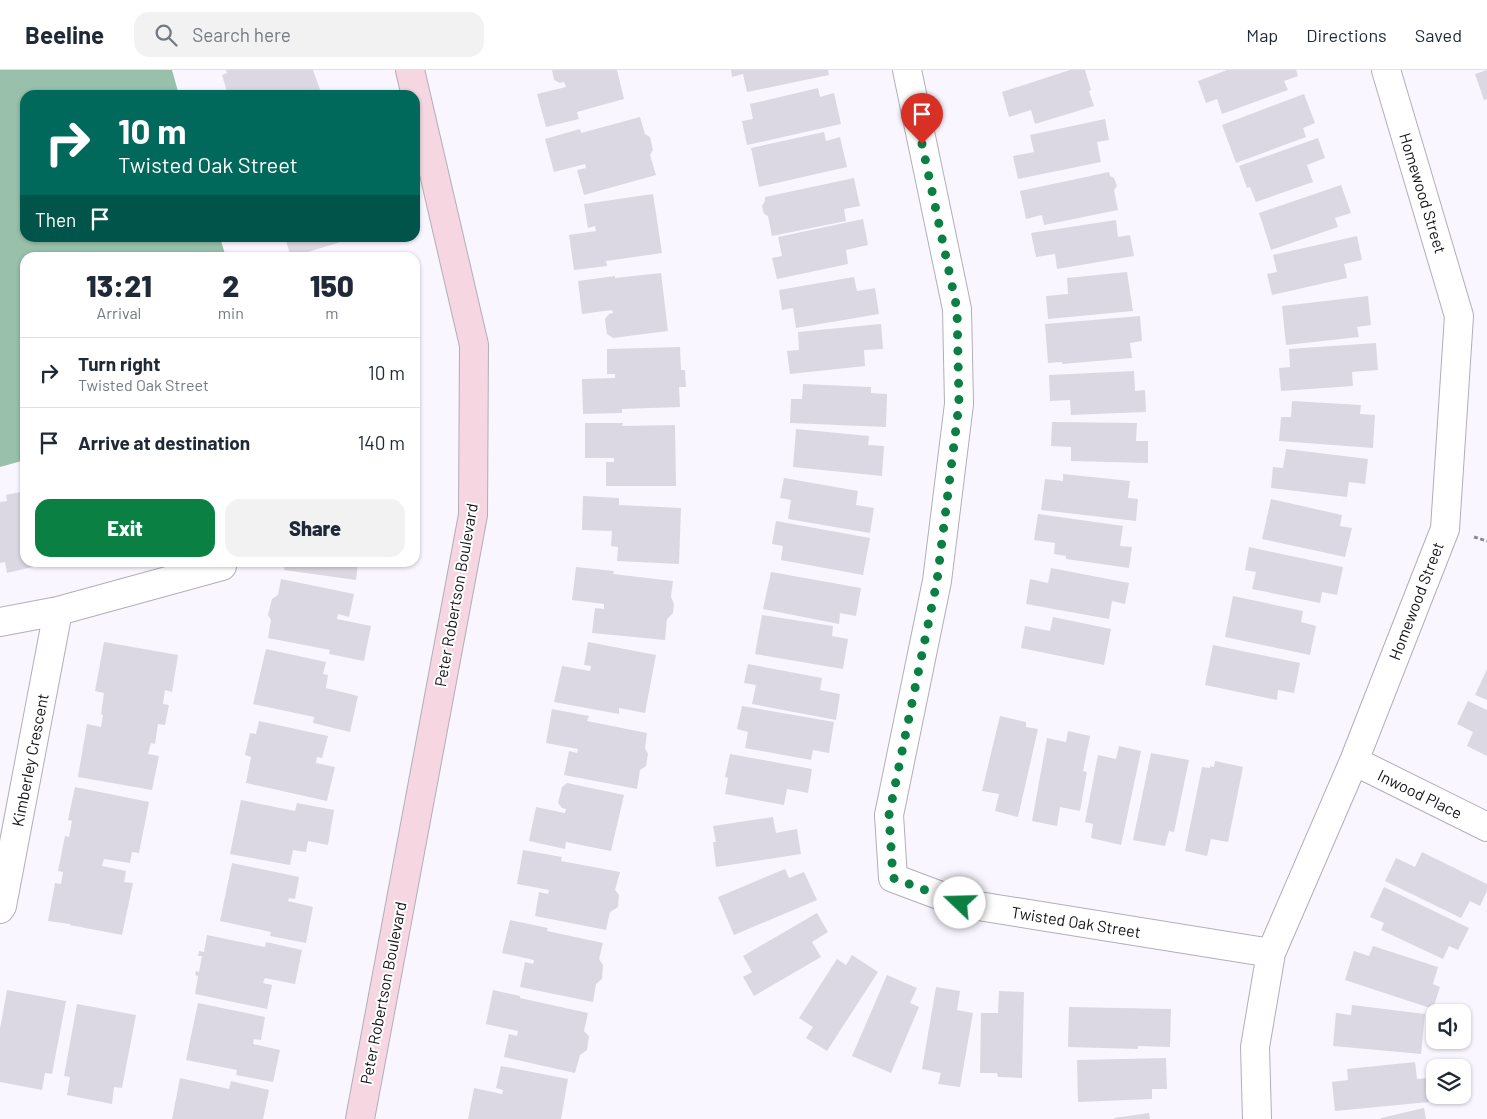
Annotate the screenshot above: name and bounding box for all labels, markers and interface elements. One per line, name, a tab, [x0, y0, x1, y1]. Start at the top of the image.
search box	[134, 12, 484, 57]
text: Beeline	[25, 20, 104, 49]
icon: search	[152, 21, 180, 49]
text: Search here	[192, 23, 291, 46]
text: Map	[1246, 24, 1278, 46]
text: Directions	[1306, 24, 1387, 46]
text: Saved	[1415, 24, 1462, 46]
pin	[901, 93, 943, 144]
icon: arrive	[908, 100, 936, 128]
text: 10 m	[118, 109, 187, 151]
icon: right	[35, 110, 100, 175]
street label: Homewood Street	[1396, 130, 1451, 255]
text: Twisted Oak Street	[118, 151, 298, 177]
icon: arrive	[86, 205, 114, 233]
text: Then	[35, 208, 76, 231]
text: 13:21	[86, 267, 152, 303]
text: 2	[222, 267, 239, 303]
text: 150	[310, 267, 354, 303]
text: Arrival	[97, 303, 141, 322]
text: min	[218, 303, 244, 322]
text: m	[325, 303, 339, 322]
text: Turn right	[78, 352, 160, 375]
icon: right	[35, 359, 63, 387]
text: 10 m	[368, 361, 405, 384]
text: Twisted Oak Street	[78, 375, 209, 394]
icon: arrive	[35, 429, 63, 457]
text: Arrive at destination	[78, 431, 250, 454]
text: 140 m	[358, 431, 405, 454]
button: Exit	[35, 499, 215, 557]
button: Share	[225, 499, 405, 557]
street label: Peter Robertson Boulevard	[430, 502, 481, 688]
street label: Homewood Street	[1384, 539, 1447, 663]
street label: Kimberley Crescent	[7, 692, 52, 828]
street label: Inwood Place	[1375, 765, 1465, 822]
position arrow	[933, 876, 985, 928]
street label: Peter Robertson Boulevard	[355, 900, 410, 1086]
street label: Twisted Oak Street	[1010, 902, 1142, 941]
map controls	[1426, 1004, 1471, 1104]
button: sound	[1426, 1004, 1471, 1049]
button: layers	[1426, 1059, 1471, 1104]

